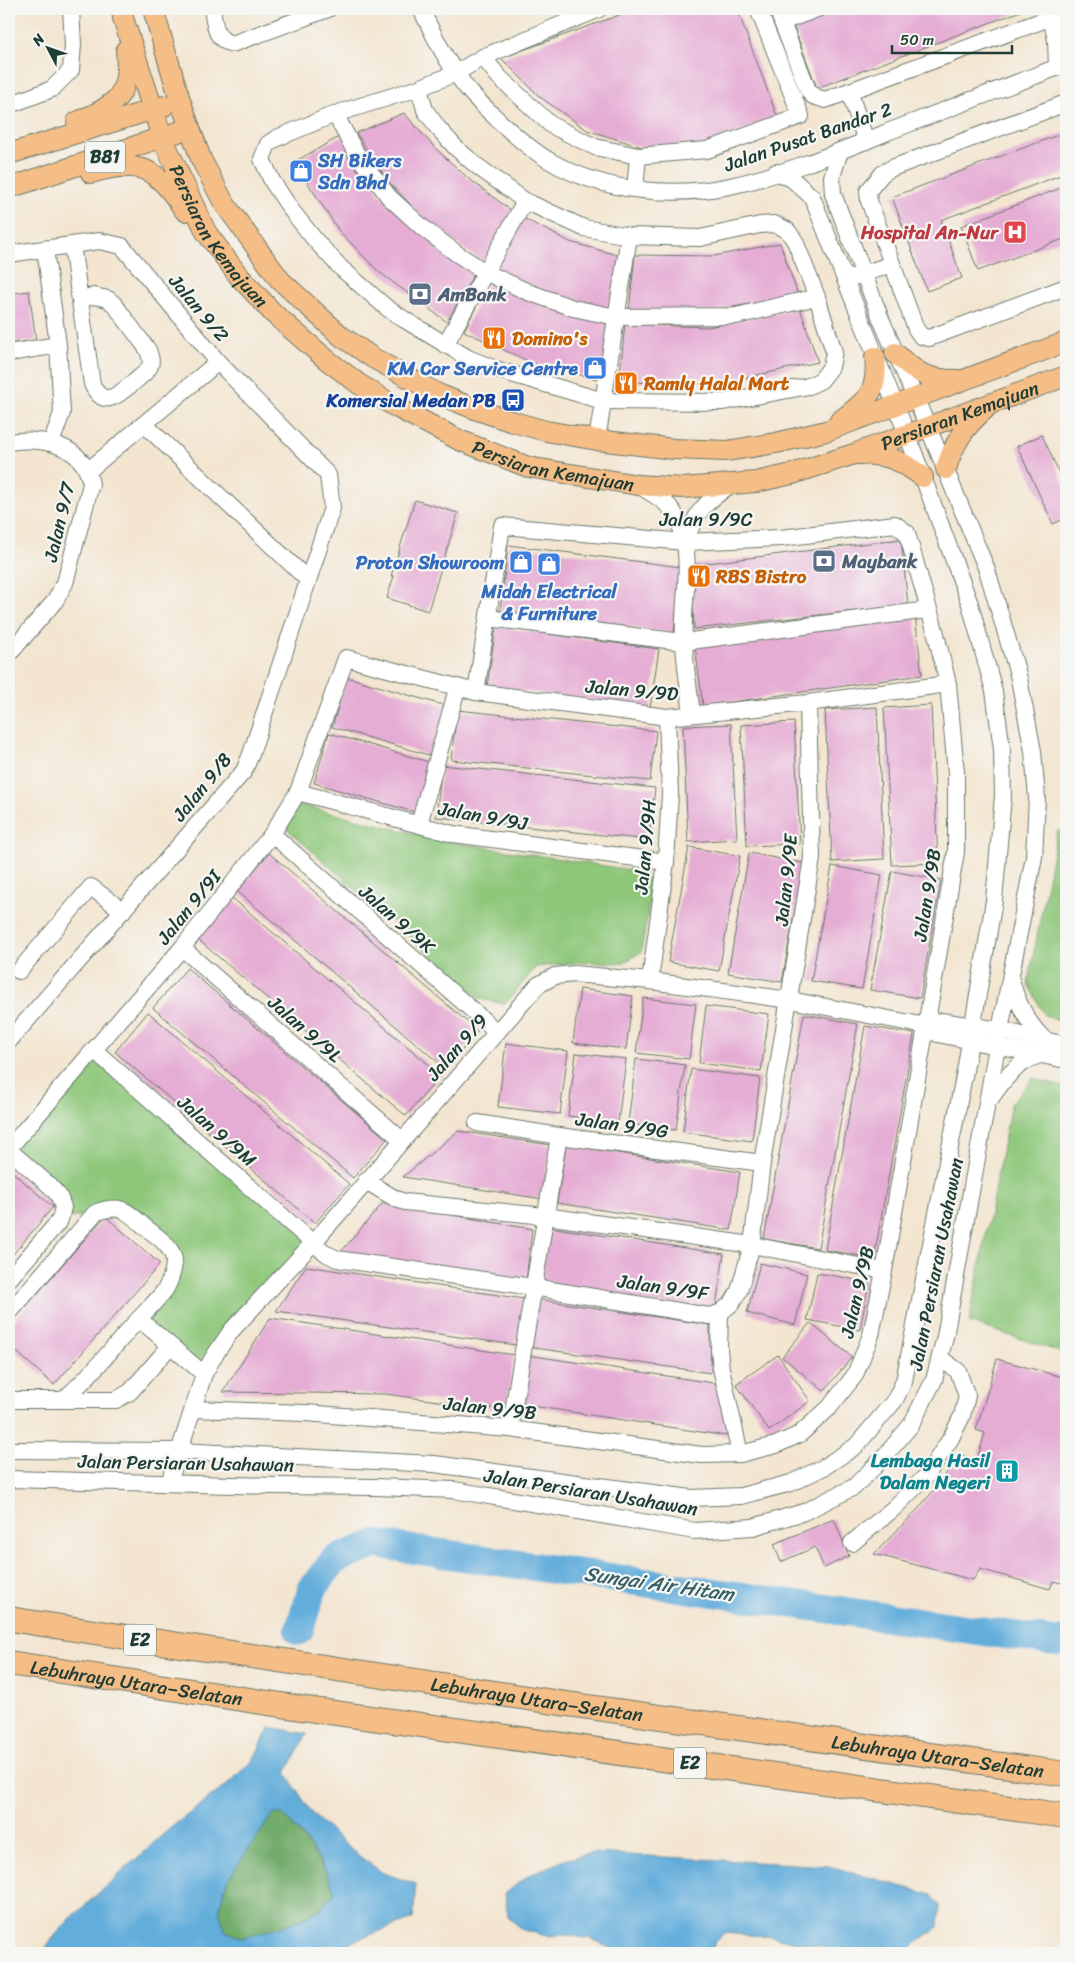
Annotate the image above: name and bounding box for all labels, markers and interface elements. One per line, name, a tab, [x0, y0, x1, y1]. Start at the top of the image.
north arrow	[22, 22, 72, 72]
scale bar	[892, 22, 1012, 54]
text: 50 m	[900, 27, 935, 53]
text: N	[25, 28, 51, 52]
street label: Jalan Pusat Bandar 2	[719, 93, 896, 182]
road number: B81	[85, 142, 125, 172]
place label: SH Bikers Sdn Bhd	[317, 144, 402, 199]
shop icon: SH Bikers Sdn Bhd	[288, 158, 314, 184]
street label: Persiaran Kemajuan	[160, 159, 277, 315]
place label: Hospital An-Nur	[860, 216, 999, 249]
hospital icon: Hospital An-Nur	[1002, 219, 1028, 245]
street label: Jalan 9/2	[160, 266, 238, 350]
place label: AmBank	[437, 278, 507, 311]
bank icon: AmBank	[407, 281, 433, 307]
place label: Domino's	[512, 322, 589, 355]
restaurant icon: Domino's	[481, 325, 507, 351]
place label: KM Car Service Centre	[386, 352, 579, 385]
shop icon: KM Car Service Centre	[582, 355, 608, 381]
place label: Ramly Halal Mart	[643, 367, 790, 400]
restaurant icon: Ramly Halal Mart	[613, 370, 639, 396]
street label: Persiaran Kemajuan	[876, 371, 1043, 459]
place label: Komersial Medan PB	[325, 384, 496, 417]
bus stop icon: Komersial Medan PB	[500, 387, 526, 413]
street label: Persiaran Kemajuan	[467, 430, 637, 501]
street label: Jalan 9/7	[34, 478, 84, 566]
street label: Jalan 9/9C	[658, 503, 753, 536]
place label: Maybank	[841, 545, 918, 578]
place label: Proton Showroom	[356, 546, 504, 579]
bank icon: Maybank	[811, 548, 837, 574]
shop icon: Proton Showroom	[508, 549, 534, 575]
shop icon: Midah Electrical & Furniture	[536, 551, 562, 577]
place label: RBS Bistro	[715, 560, 807, 593]
restaurant icon: RBS Bistro	[686, 563, 712, 589]
place label: Midah Electrical & Furniture	[480, 575, 618, 630]
street label: Jalan 9/9D	[583, 669, 680, 711]
street label: Jalan 9/8	[163, 745, 241, 830]
street label: Jalan 9/9J	[435, 792, 531, 840]
street label: Jalan 9/9H	[624, 798, 666, 897]
street label: Jalan 9/9E	[765, 831, 807, 928]
street label: Jalan 9/9B	[903, 846, 951, 945]
street label: Jalan 9/9I	[148, 861, 231, 953]
street label: Jalan 9/9K	[350, 875, 444, 963]
street label: Jalan 9/9L	[259, 986, 350, 1071]
street label: Jalan 9/9	[417, 1005, 496, 1089]
street label: Jalan 9/9M	[169, 1086, 265, 1176]
street label: Jalan 9/9G	[573, 1102, 671, 1148]
street label: Jalan Persiaran Usahawan	[899, 1155, 973, 1374]
street label: Jalan 9/9B	[830, 1243, 884, 1342]
street label: Jalan 9/9F	[614, 1264, 711, 1310]
street label: Jalan 9/9B	[441, 1387, 538, 1429]
place label: Lembaga Hasil Dalam Negeri	[871, 1444, 992, 1499]
street label: Jalan Persiaran Usahawan	[77, 1445, 294, 1481]
building icon: Lembaga Hasil Dalam Negeri	[994, 1458, 1020, 1484]
street label: Jalan Persiaran Usahawan	[481, 1459, 700, 1525]
water label: Sungai Air Hitam	[582, 1556, 738, 1612]
road number: E2	[124, 1624, 156, 1656]
street label: Lebuhraya Utara–Selatan	[28, 1650, 245, 1715]
street label: Lebuhraya Utara–Selatan	[428, 1667, 645, 1731]
street label: Lebuhraya Utara–Selatan	[830, 1725, 1046, 1787]
road number: E2	[674, 1748, 706, 1779]

